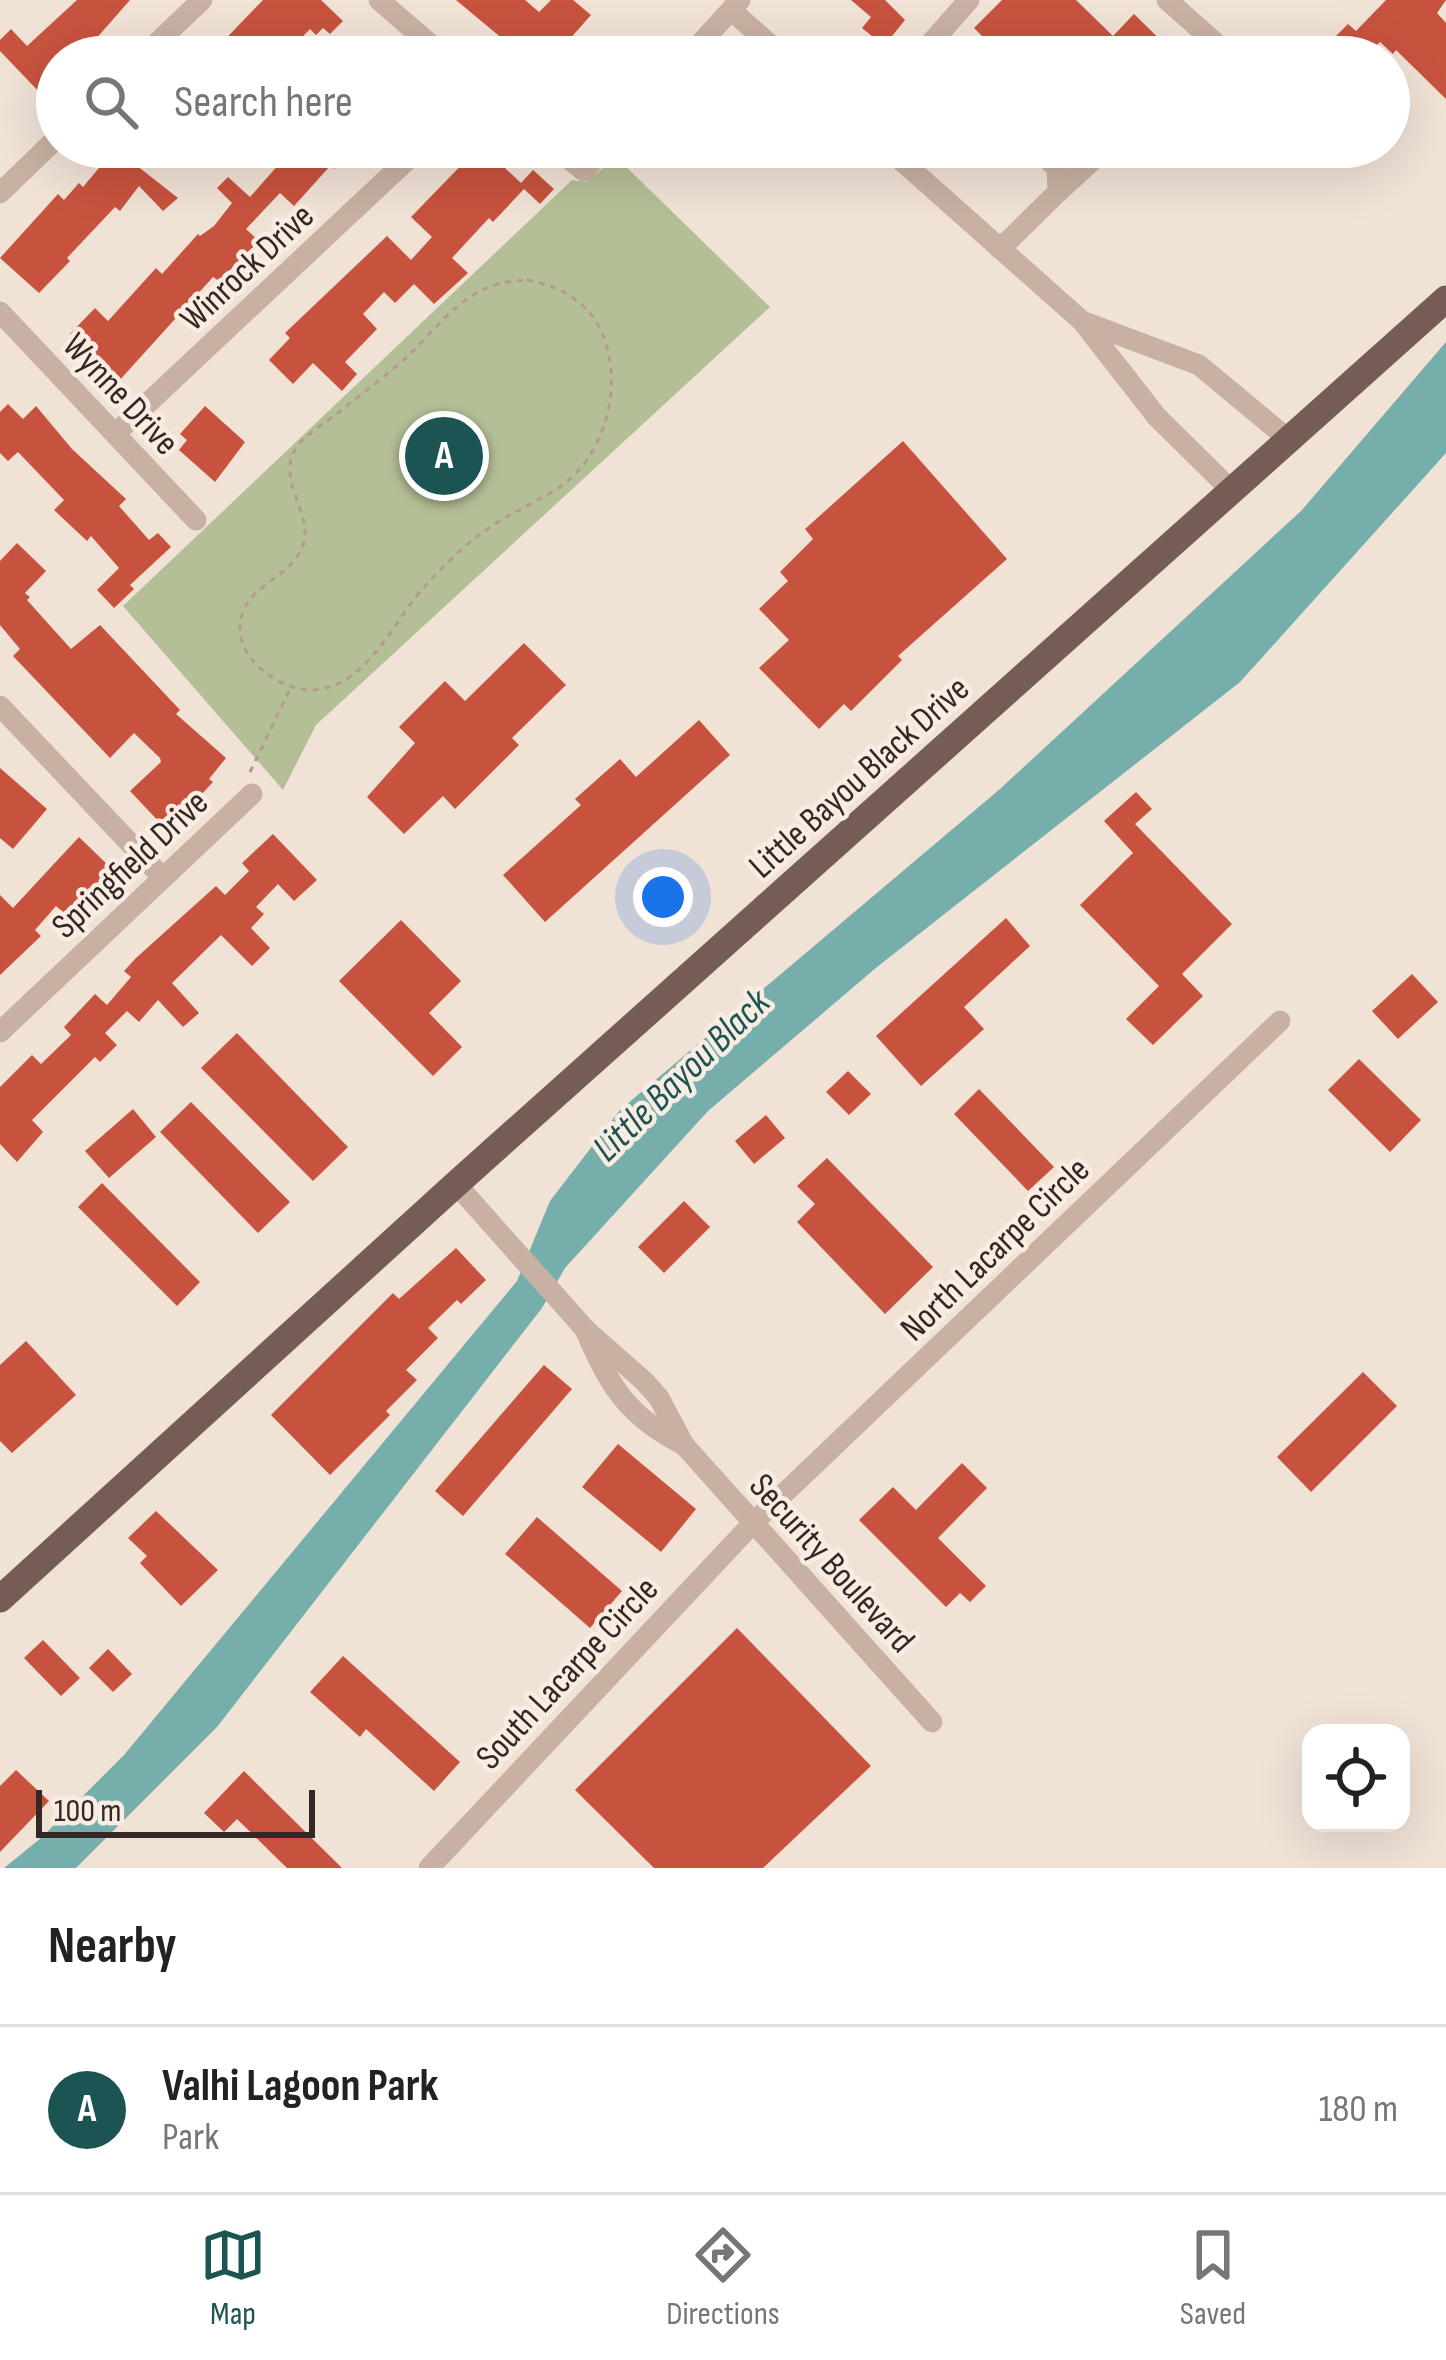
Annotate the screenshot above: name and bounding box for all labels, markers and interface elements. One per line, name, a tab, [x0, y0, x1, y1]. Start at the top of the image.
search box	[36, 36, 1410, 168]
icon: search	[78, 69, 144, 135]
text: Search here	[174, 75, 353, 130]
street label: Winrock Drive	[172, 195, 323, 340]
street label: Wynne Drive	[53, 325, 187, 465]
pin: A	[405, 411, 483, 501]
street label: Little Bayou Black Drive	[741, 668, 979, 888]
street label: Springfield Drive	[44, 782, 218, 948]
your location	[633, 867, 693, 927]
water label: Little Bayou Black	[583, 979, 781, 1172]
street label: North Lacarpe Circle	[892, 1149, 1099, 1351]
street label: Security Boulevard	[740, 1465, 923, 1662]
street label: South Lacarpe Circle	[468, 1569, 668, 1779]
map controls	[1302, 1724, 1410, 1832]
button: locate	[1302, 1724, 1410, 1832]
scale bar	[36, 1784, 315, 1837]
text: 100 m	[54, 1791, 121, 1831]
text: Nearby	[48, 1916, 177, 1977]
text: Valhi Lagoon Park	[162, 2059, 439, 2114]
text: A	[78, 2086, 96, 2133]
text: 180 m	[1319, 2086, 1398, 2133]
text: Park	[162, 2114, 219, 2161]
tab: Map	[200, 2222, 266, 2334]
tab: Directions	[666, 2222, 780, 2334]
tab: Saved	[1180, 2222, 1246, 2334]

